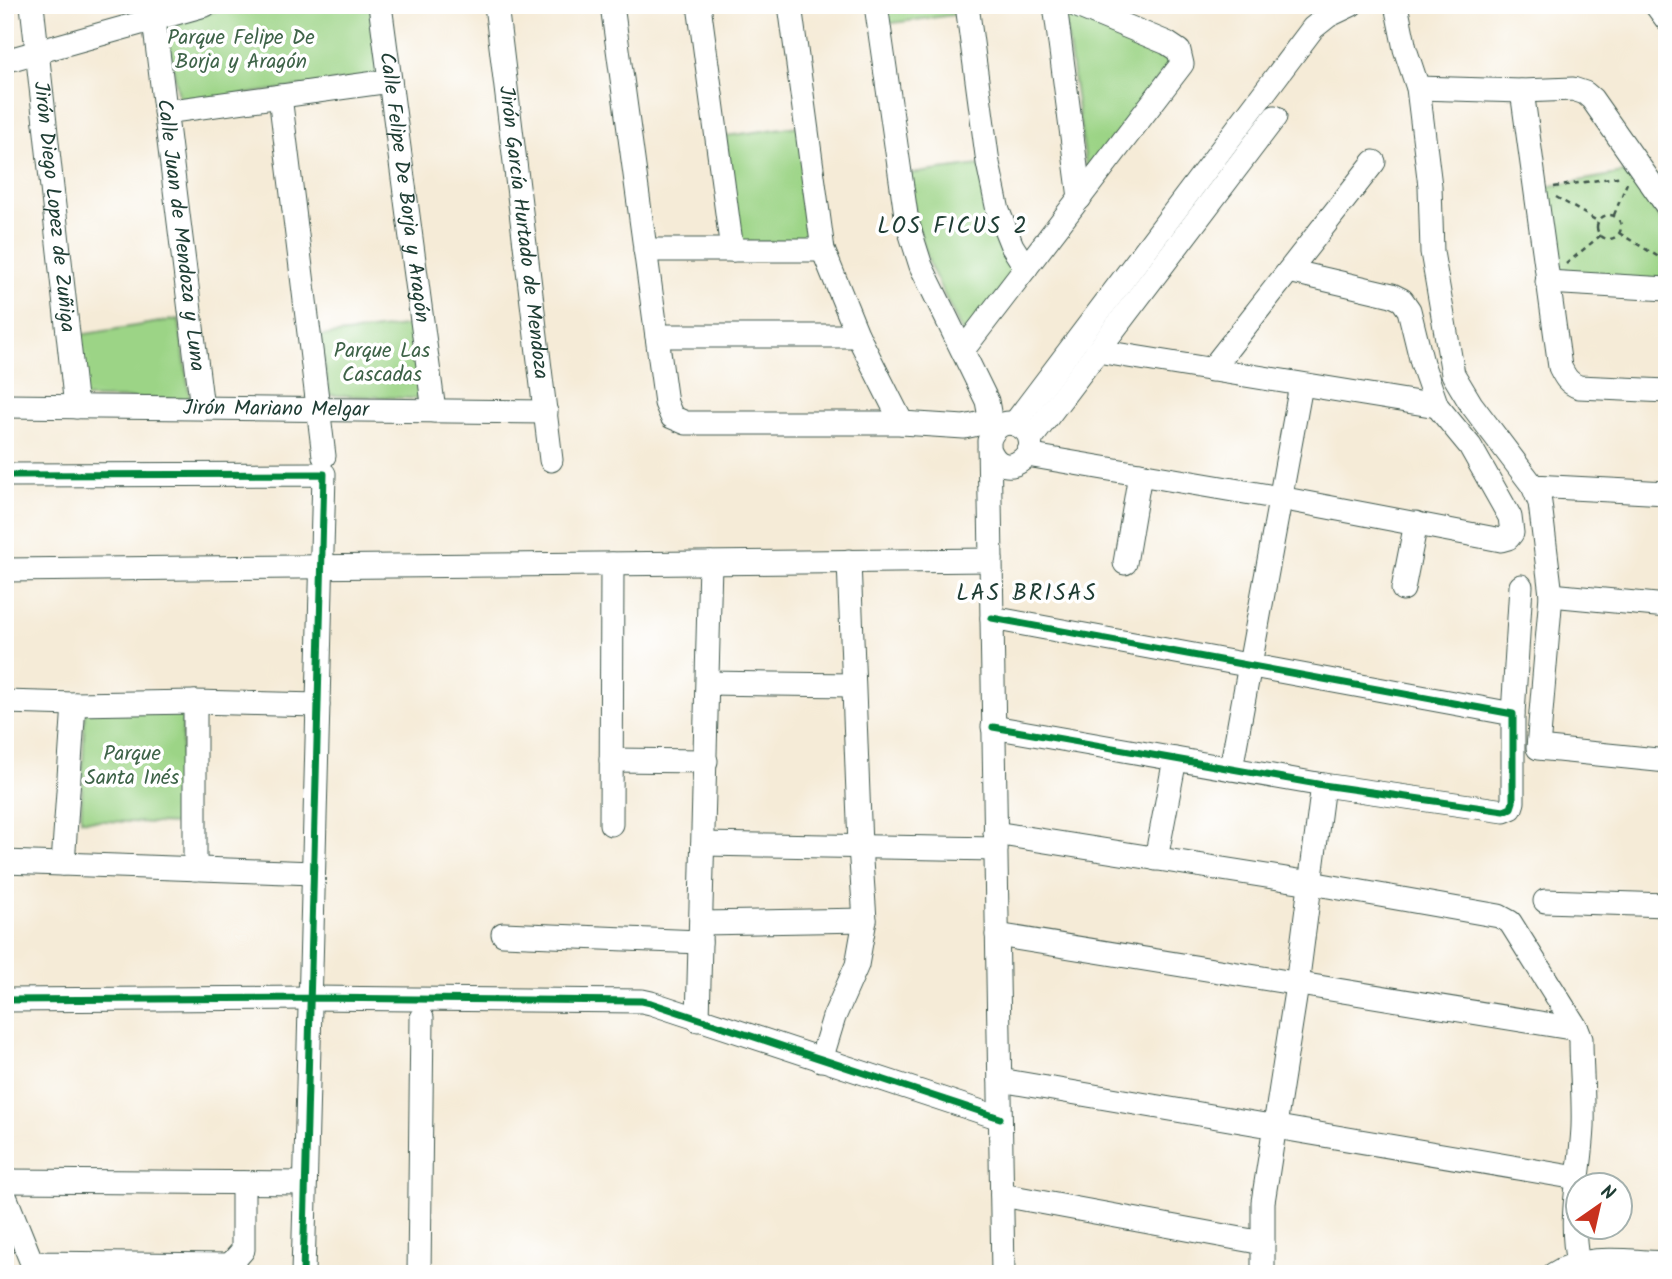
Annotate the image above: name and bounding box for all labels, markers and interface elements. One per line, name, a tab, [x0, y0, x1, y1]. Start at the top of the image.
park label: Parque Felipe De Borja y Aragón	[167, 22, 315, 79]
street label: Calle Felipe De Borja y Aragón	[370, 50, 439, 325]
street label: Jirón Diego Lopez de Zuñiga	[24, 79, 84, 334]
street label: Jirón García Hurtado de Mendoza	[489, 84, 558, 381]
street label: Calle Juan de Mendoza y Luna	[147, 97, 214, 373]
district label: LOS FICUS 2	[877, 209, 1029, 245]
park label: Parque Las Cascadas	[334, 335, 430, 392]
street label: Jirón Mariano Melgar	[183, 391, 370, 427]
district label: LAS BRISAS	[956, 576, 1098, 612]
park label: Parque Santa Inés	[85, 738, 179, 795]
north arrow	[1564, 1170, 1634, 1240]
text: N	[1594, 1178, 1621, 1209]

